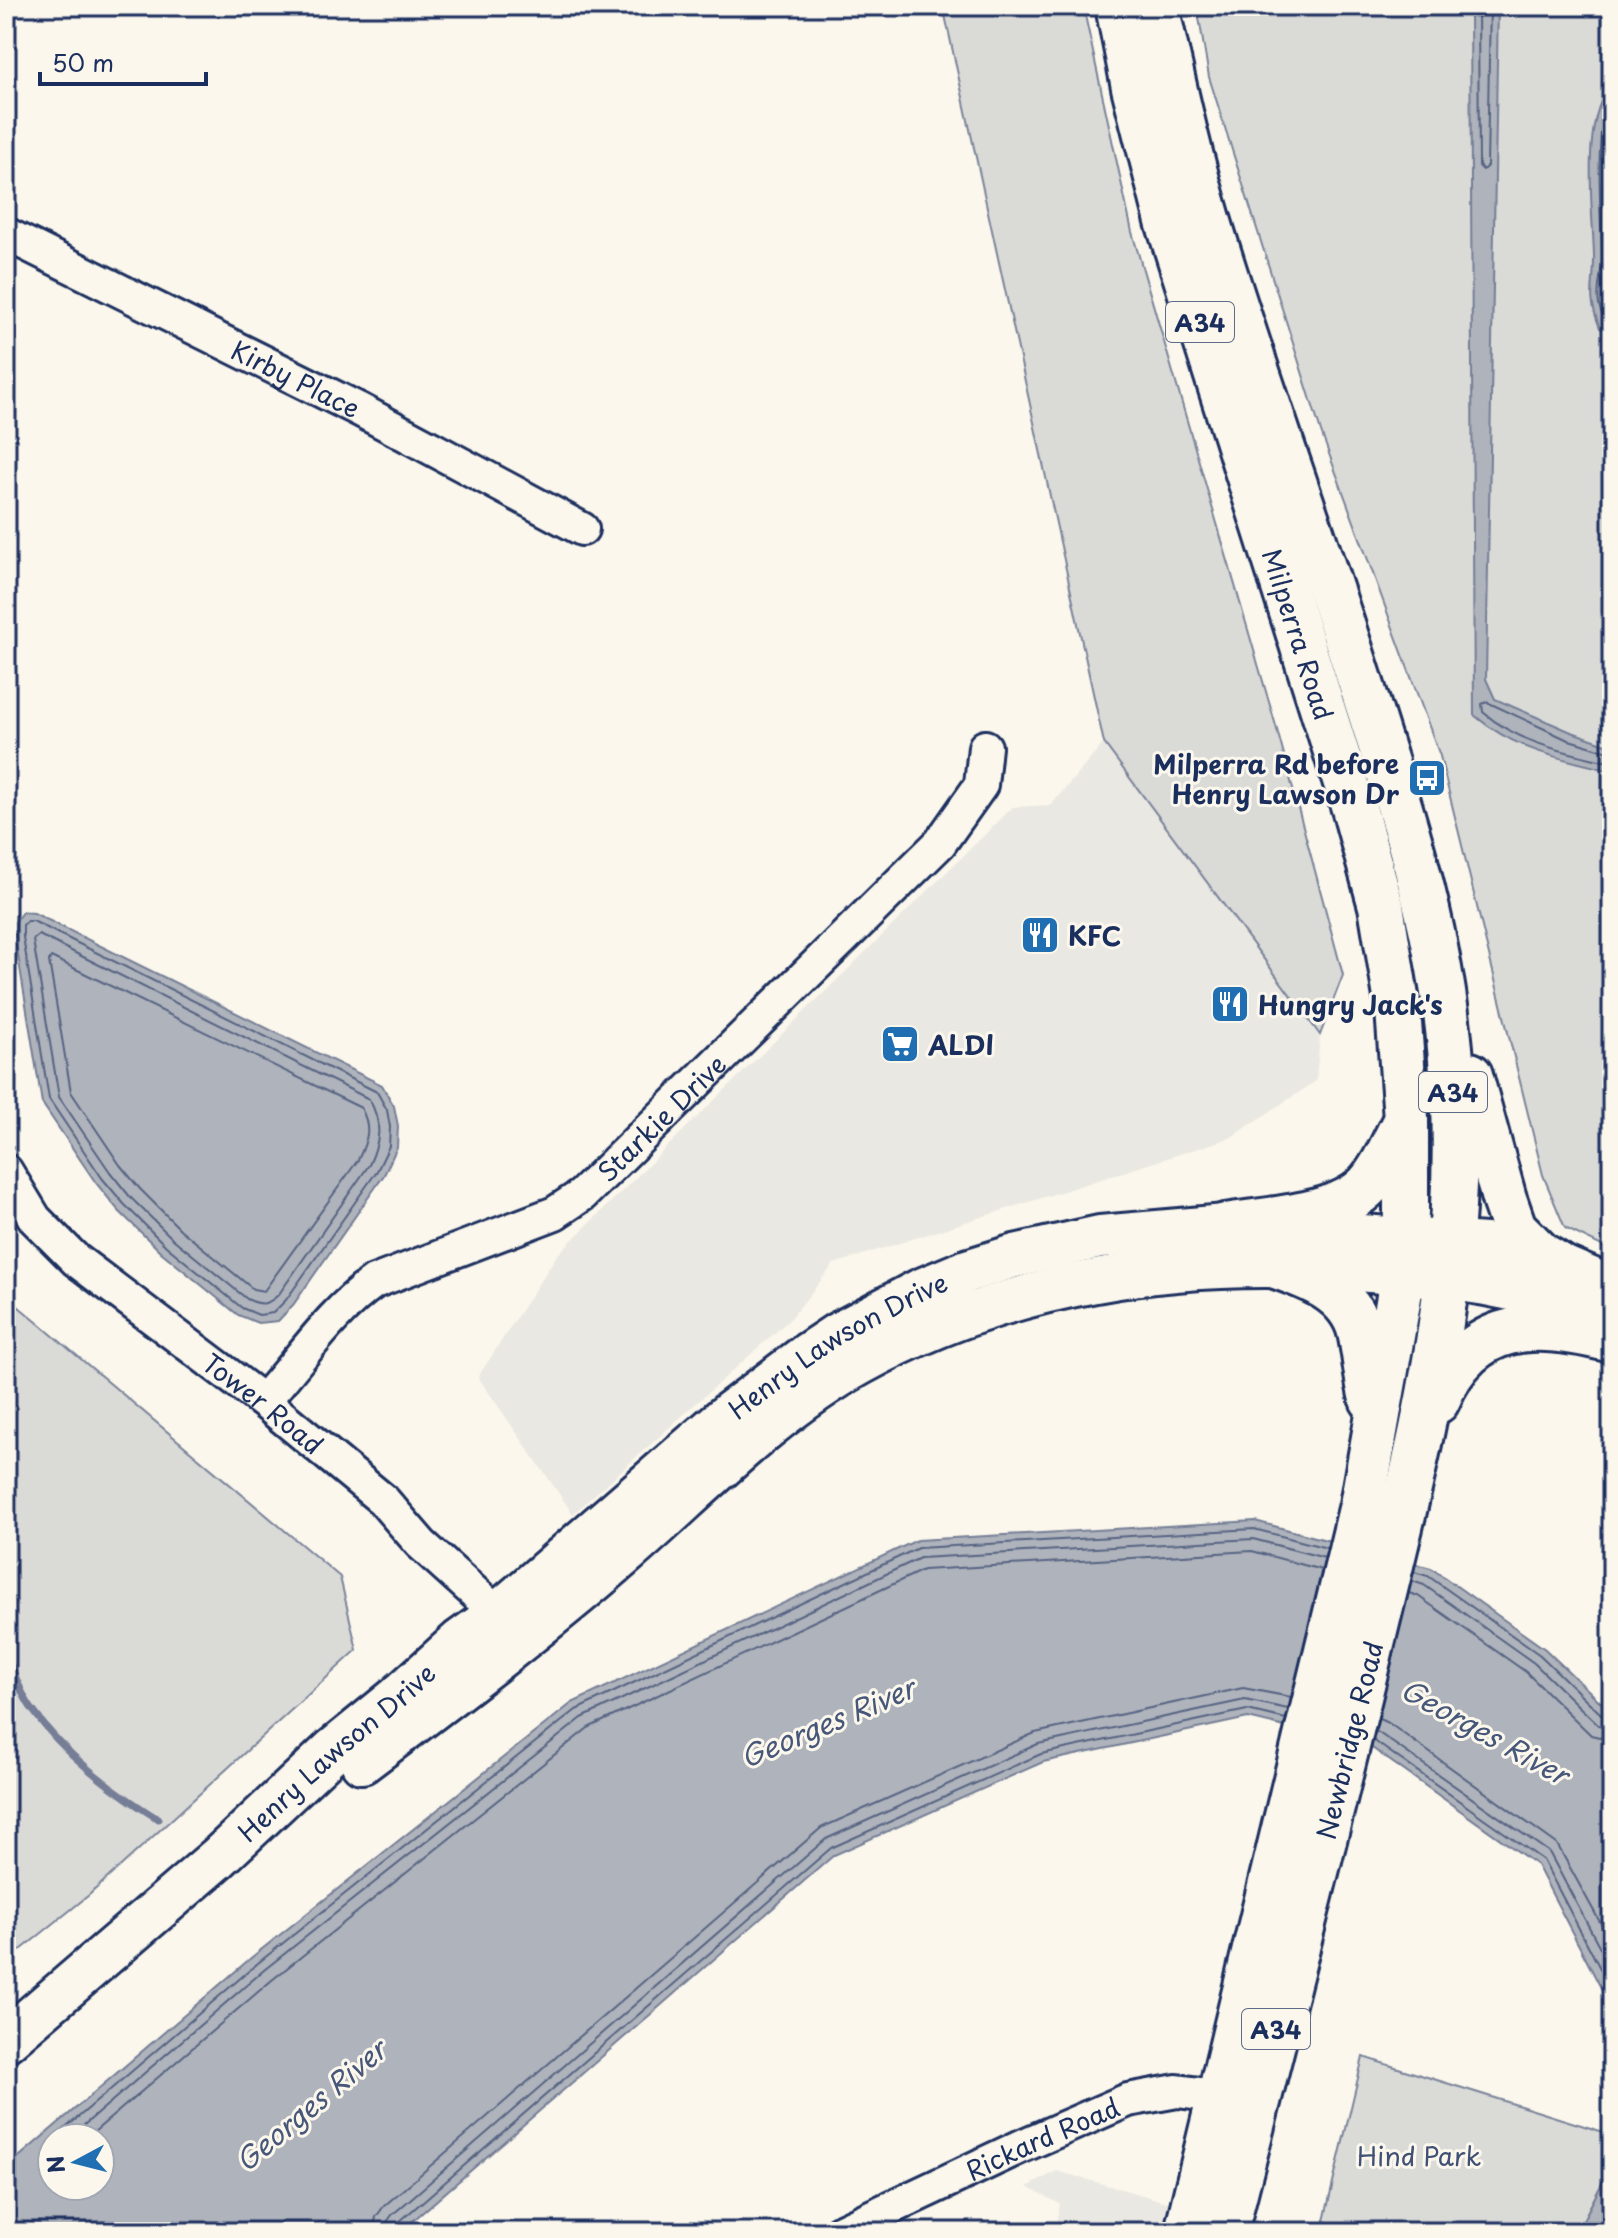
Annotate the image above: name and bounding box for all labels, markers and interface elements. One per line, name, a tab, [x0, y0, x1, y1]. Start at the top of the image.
scale bar	[40, 36, 206, 86]
text: 50 m	[52, 44, 114, 80]
road number: A34	[1166, 302, 1234, 342]
street label: Kirby Place	[225, 330, 367, 427]
street label: Milperra Road	[1254, 544, 1344, 724]
place label: Milperra Rd before Henry Lawson Dr	[1153, 744, 1400, 813]
bus stop icon: Milperra Rd before Henry Lawson Dr	[1406, 757, 1448, 799]
restaurant icon: KFC	[1019, 914, 1061, 956]
place label: KFC	[1068, 916, 1121, 955]
restaurant icon: Hungry Jack's	[1209, 983, 1251, 1025]
place label: Hungry Jack's	[1258, 985, 1443, 1024]
supermarket icon: ALDI	[879, 1023, 921, 1065]
place label: ALDI	[927, 1025, 994, 1064]
street label: Starkie Drive	[588, 1045, 734, 1190]
road number: A34	[1419, 1072, 1487, 1112]
street label: Henry Lawson Drive	[719, 1262, 953, 1428]
street label: Tower Road	[195, 1343, 332, 1463]
street label: Newbridge Road	[1306, 1637, 1392, 1843]
street label: Henry Lawson Drive	[228, 1653, 443, 1850]
water label: Georges River	[733, 1664, 925, 1778]
water label: Georges River	[1393, 1667, 1580, 1797]
road number: A34	[1242, 2009, 1310, 2049]
water label: Georges River	[225, 2026, 398, 2181]
street label: Rickard Road	[959, 2087, 1125, 2189]
north arrow	[36, 2122, 116, 2202]
park label: Hind Park	[1357, 2136, 1481, 2175]
text: N	[37, 2154, 72, 2175]

